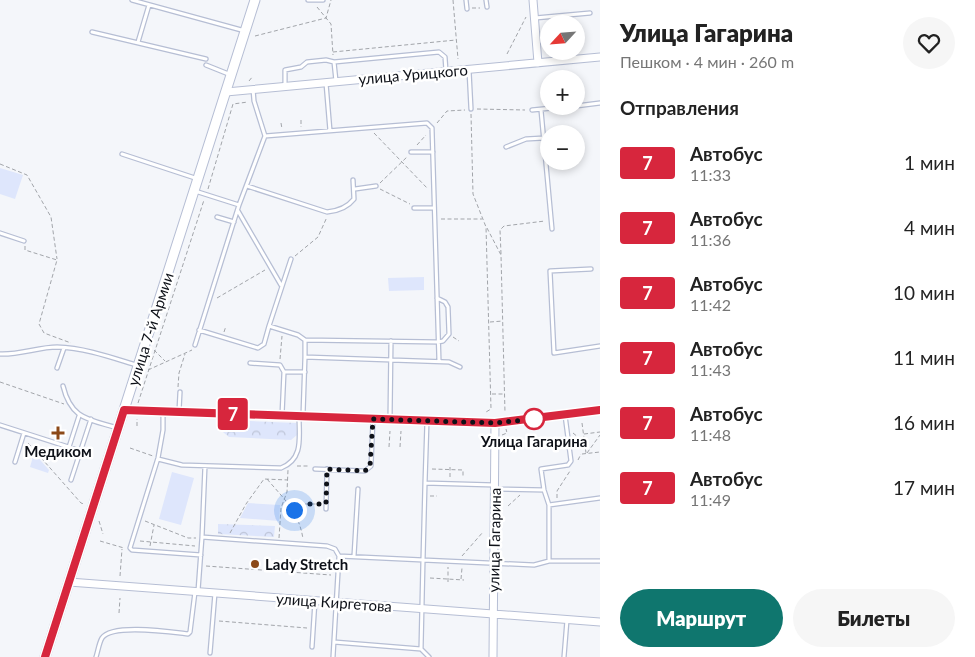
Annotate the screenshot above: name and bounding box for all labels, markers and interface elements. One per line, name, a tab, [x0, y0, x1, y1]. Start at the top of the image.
north arrow	[540, 15, 585, 60]
map controls	[540, 15, 585, 170]
button: heart	[903, 17, 955, 69]
text: Улица Гагарина	[620, 18, 793, 47]
text: Пешком · 4 мин · 260 m	[620, 52, 794, 71]
street label: улица Урицкого	[358, 60, 468, 88]
button: +	[540, 70, 585, 115]
text: Отправления	[620, 96, 739, 119]
button: −	[540, 125, 585, 170]
text: Автобус	[690, 142, 763, 165]
text: 1 мин	[904, 151, 955, 174]
text: 7	[642, 152, 653, 174]
text: 11:33	[690, 165, 731, 184]
text: Автобус	[690, 207, 763, 230]
text: 4 мин	[904, 216, 955, 239]
text: 7	[642, 217, 653, 239]
text: 11:36	[690, 230, 731, 249]
street label: улица 7-й Армии	[123, 270, 177, 388]
text: Автобус	[690, 272, 763, 295]
text: 10 мин	[893, 281, 955, 304]
text: 7	[642, 282, 653, 304]
text: 11:42	[690, 295, 731, 314]
text: Автобус	[690, 337, 763, 360]
text: 11 мин	[893, 346, 955, 369]
text: 7	[642, 347, 653, 369]
text: 11:43	[690, 360, 731, 379]
line badge: 7	[217, 398, 249, 430]
text: Автобус	[690, 402, 763, 425]
text: 7	[228, 403, 238, 425]
marker: Улица Гагарина	[523, 408, 545, 430]
text: 16 мин	[893, 411, 955, 434]
text: 7	[642, 412, 653, 434]
text: 11:48	[690, 425, 731, 444]
marker: Медиком	[51, 426, 65, 440]
place label: Улица Гагарина	[480, 432, 587, 450]
place label: Медиком	[24, 442, 92, 460]
text: Автобус	[690, 467, 763, 490]
text: 17 мин	[893, 476, 955, 499]
text: 7	[642, 477, 653, 499]
street label: улица Гагарина	[484, 488, 504, 592]
text: 11:49	[690, 490, 731, 509]
your location	[282, 498, 307, 523]
place label: Lady Stretch	[265, 555, 348, 573]
marker: Lady Stretch	[249, 558, 261, 570]
street label: улица Киргетова	[275, 589, 393, 615]
button: Маршрут	[620, 589, 783, 647]
button: Билеты	[793, 589, 955, 647]

